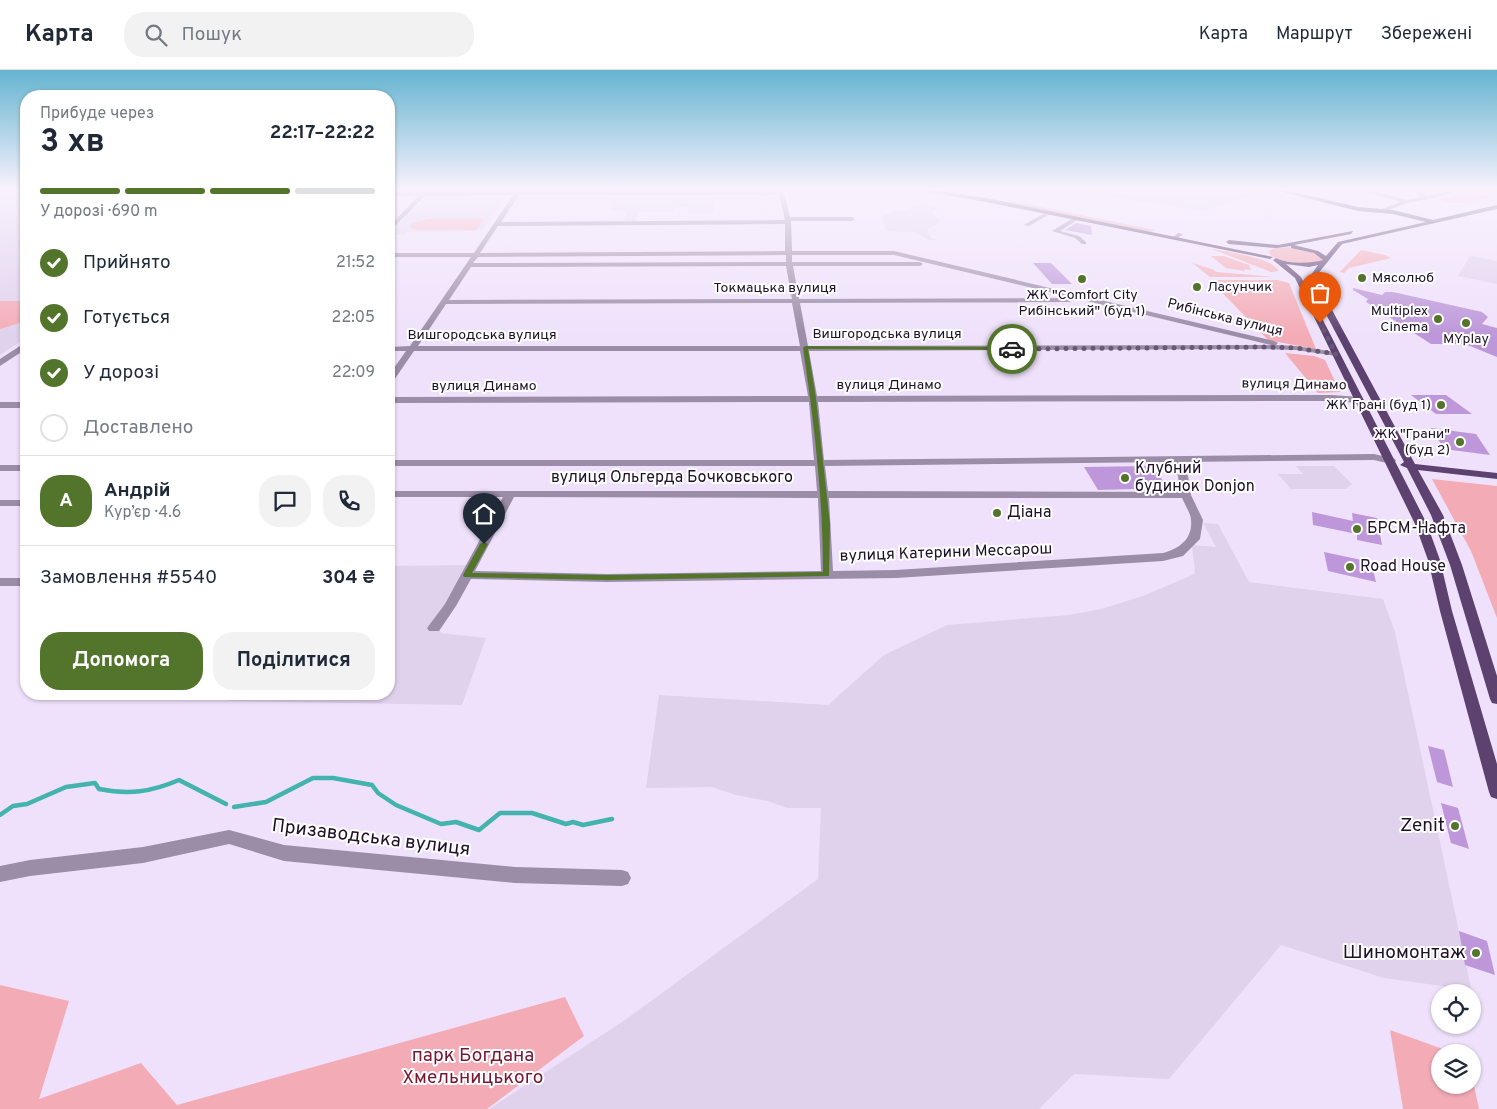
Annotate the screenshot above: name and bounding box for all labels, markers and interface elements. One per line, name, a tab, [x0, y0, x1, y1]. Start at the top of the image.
search box	[124, 12, 474, 57]
text: Карта	[25, 20, 94, 50]
icon: search	[142, 21, 170, 49]
text: Пошук	[182, 23, 242, 47]
text: Карта	[1199, 23, 1248, 46]
text: Маршрут	[1276, 23, 1353, 46]
text: Збережені	[1381, 23, 1472, 46]
text: Прибуде через	[40, 104, 154, 124]
text: 22:17–22:22	[270, 121, 375, 145]
text: 3 хв	[40, 123, 105, 163]
text: У дорозі · 690 m	[40, 202, 158, 222]
icon: check	[40, 249, 68, 277]
text: Прийнято	[83, 251, 171, 275]
text: 21:52	[336, 253, 375, 273]
place label: Мясолюб	[1372, 270, 1434, 287]
pin	[1299, 272, 1341, 323]
marker: Мясолюб	[1356, 272, 1368, 284]
marker: ЖК "Comfort City Рибінський" (буд 1)	[1076, 273, 1088, 285]
place label: Ласунчик	[1207, 279, 1272, 296]
icon: bag	[1306, 279, 1334, 307]
street label: Токмацька вулиця	[714, 280, 836, 297]
marker: Ласунчик	[1191, 281, 1203, 293]
place label: ЖК "Comfort City Рибінський" (буд 1)	[1019, 287, 1145, 320]
street label: Рибінська вулиця	[1166, 295, 1284, 341]
place label: Multiplex Cinema	[1371, 303, 1428, 336]
icon: check	[40, 304, 68, 332]
text: Готується	[83, 306, 170, 330]
text: 22:05	[332, 308, 375, 328]
marker: Multiplex Cinema	[1432, 313, 1444, 325]
marker: MYplay	[1460, 317, 1472, 329]
courier	[987, 324, 1037, 374]
street label: Вишгородська вулиця	[812, 326, 962, 343]
street label: Вишгородська вулиця	[407, 327, 557, 344]
place label: MYplay	[1443, 331, 1489, 348]
icon: car	[998, 335, 1026, 363]
icon: check	[40, 359, 68, 387]
text: У дорозі	[83, 361, 159, 385]
text: 22:09	[332, 363, 375, 383]
street label: вулиця Динамо	[1241, 376, 1347, 394]
street label: вулиця Динамо	[836, 377, 942, 394]
street label: вулиця Динамо	[431, 378, 537, 395]
place label: ЖК Грані (буд 1)	[1326, 397, 1431, 414]
marker: ЖК Грані (буд 1)	[1435, 399, 1447, 411]
text: Доставлено	[83, 416, 193, 440]
place label: ЖК "Грани" (буд 2)	[1374, 426, 1450, 459]
marker: ЖК "Грани" (буд 2)	[1454, 436, 1466, 448]
place label: Клубний будинок Donjon	[1135, 459, 1255, 497]
street label: вулиця Ольгерда Бочковського	[551, 468, 793, 488]
marker: Клубний будинок Donjon	[1119, 472, 1131, 484]
button: chat	[259, 475, 311, 527]
button: phone	[323, 475, 375, 527]
text: Андрій	[104, 479, 171, 503]
text: А	[59, 489, 73, 513]
pin	[463, 493, 505, 544]
icon: home	[470, 500, 498, 528]
text: Кур’єр · 4.6	[104, 503, 181, 523]
place label: Діана	[1007, 503, 1051, 523]
marker: Діана	[991, 507, 1003, 519]
place label: БРСМ-Нафта	[1367, 519, 1466, 539]
marker: БРСМ-Нафта	[1351, 523, 1363, 535]
street label: вулиця Катерини Мессарош	[839, 539, 1053, 567]
place label: Road House	[1360, 557, 1446, 577]
marker: Road House	[1344, 561, 1356, 573]
text: Замовлення #5540	[40, 566, 217, 590]
text: 304 ₴	[322, 566, 375, 590]
button: Допомога	[40, 632, 203, 690]
button: Поділитися	[213, 632, 375, 690]
street label: Призаводська вулиця	[270, 814, 472, 862]
place label: Zenit	[1400, 814, 1445, 838]
marker: Zenit	[1449, 820, 1461, 832]
place label: Шиномонтаж	[1343, 941, 1466, 965]
marker: Шиномонтаж	[1470, 947, 1482, 959]
map controls	[1431, 984, 1481, 1094]
button: locate	[1431, 984, 1481, 1034]
park label: парк Богдана Хмельницького	[403, 1044, 543, 1090]
button: layers	[1431, 1044, 1481, 1094]

